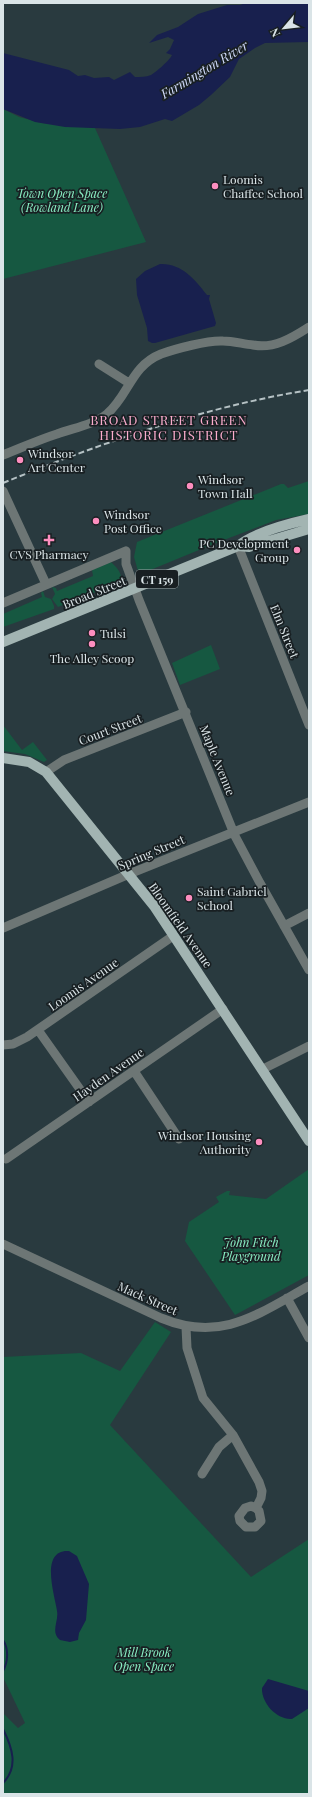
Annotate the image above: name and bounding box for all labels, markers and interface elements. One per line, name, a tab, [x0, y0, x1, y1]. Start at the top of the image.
north arrow	[264, 8, 304, 48]
text: N	[266, 26, 283, 40]
water label: Farmington River	[156, 36, 251, 102]
place label: Loomis Chaffee School	[223, 171, 303, 201]
marker: Loomis Chaffee School	[210, 181, 220, 191]
park label: Town Open Space (Rowland Lane)	[17, 185, 107, 215]
district label: BROAD STREET GREEN HISTORIC DISTRICT	[90, 411, 248, 443]
place label: Windsor Art Center	[27, 445, 86, 475]
marker: Windsor Art Center	[15, 455, 25, 465]
place label: Windsor Town Hall	[197, 471, 253, 501]
marker: Windsor Town Hall	[185, 481, 195, 491]
place label: Windsor Post Office	[103, 506, 162, 536]
marker: Windsor Post Office	[91, 516, 101, 526]
marker: CVS Pharmacy	[44, 535, 54, 545]
place label: PC Development Group	[199, 535, 290, 565]
marker: PC Development Group	[292, 545, 302, 555]
place label: CVS Pharmacy	[9, 546, 89, 562]
road number: CT 159	[136, 570, 178, 588]
street label: Broad Street	[60, 572, 129, 612]
street label: Elm Street	[267, 602, 303, 661]
place label: Tulsi	[100, 625, 126, 641]
marker: Tulsi	[87, 628, 97, 638]
marker: The Alley Scoop	[87, 639, 97, 649]
place label: The Alley Scoop	[50, 650, 134, 666]
street label: Court Street	[76, 709, 145, 748]
street label: Maple Avenue	[197, 722, 239, 798]
street label: Spring Street	[115, 830, 187, 873]
street label: Bloomfield Avenue	[146, 879, 216, 971]
place label: Saint Gabriel School	[197, 883, 267, 913]
marker: Saint Gabriel School	[184, 893, 194, 903]
street label: Loomis Avenue	[45, 954, 121, 1014]
street label: Hayden Avenue	[69, 1044, 147, 1104]
place label: Windsor Housing Authority	[157, 1127, 252, 1157]
marker: Windsor Housing Authority	[254, 1137, 264, 1147]
park label: John Fitch Playground	[221, 1234, 281, 1264]
street label: Mack Street	[116, 1278, 181, 1319]
park label: Mill Brook Open Space	[114, 1644, 174, 1674]

